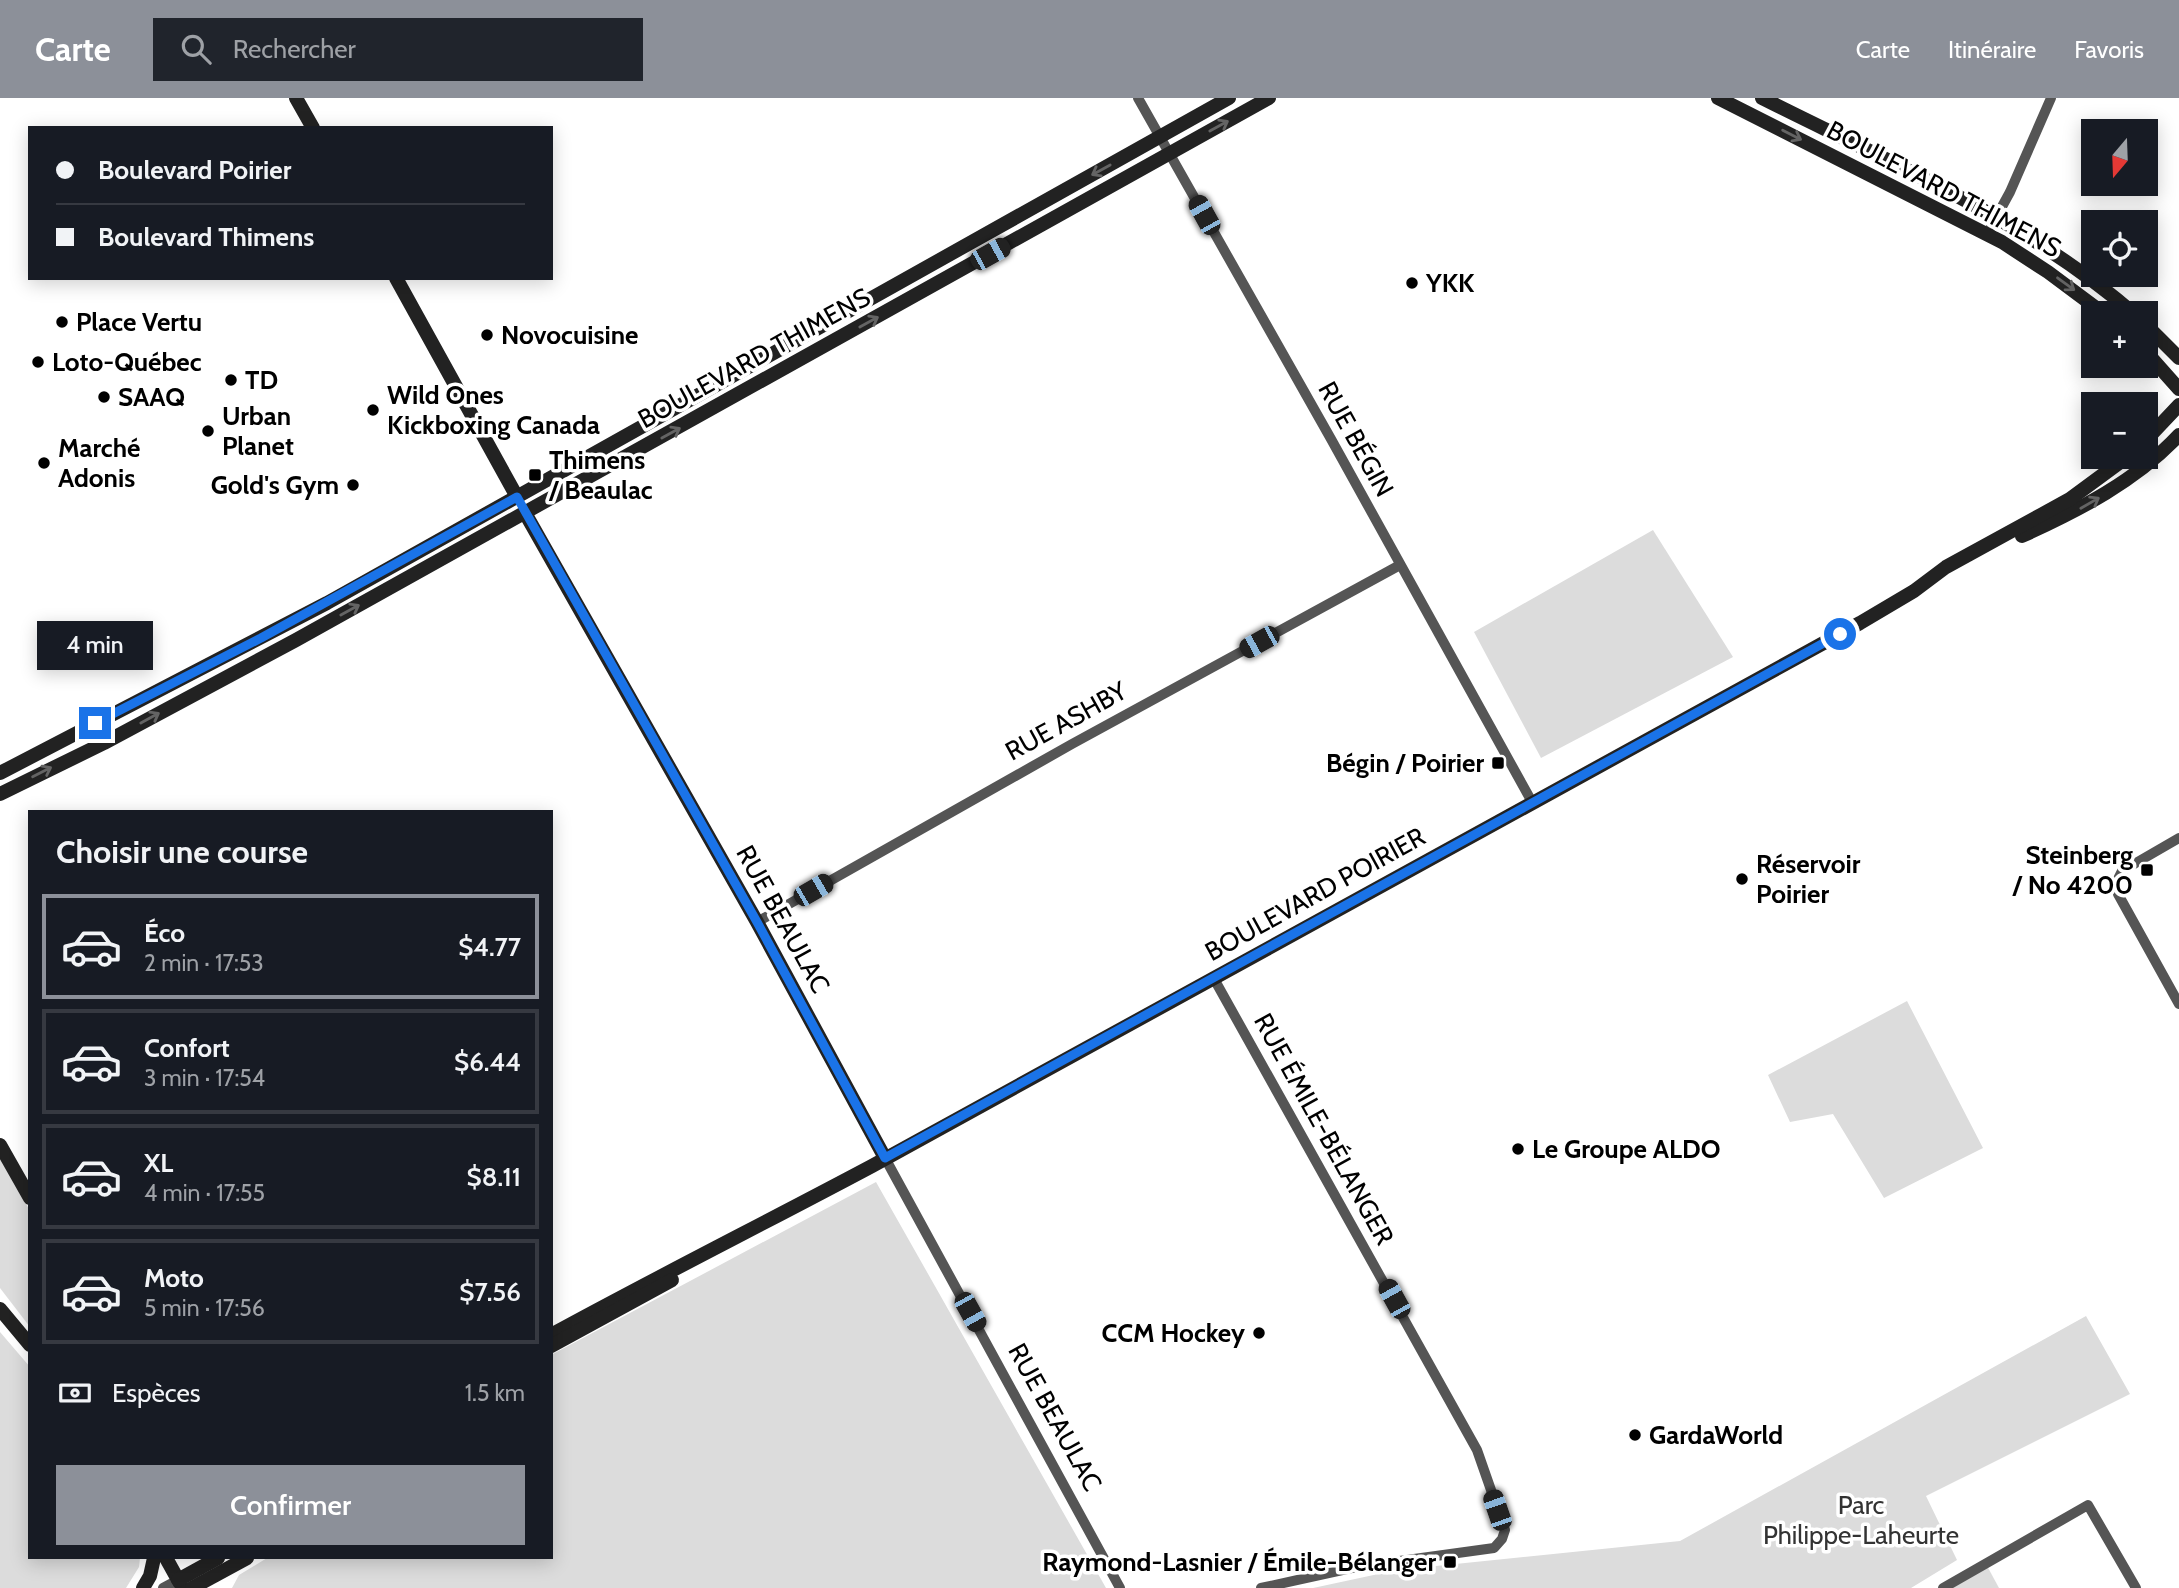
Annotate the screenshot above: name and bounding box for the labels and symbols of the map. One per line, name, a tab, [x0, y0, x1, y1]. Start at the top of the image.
street label: BOULEVARD THIMENS	[1822, 114, 2066, 264]
one-way arrow	[1209, 119, 1229, 133]
north arrow	[2081, 119, 2158, 196]
one-way arrow	[1781, 128, 1802, 142]
one-way arrow	[1091, 163, 1111, 177]
car	[1185, 192, 1224, 238]
car	[967, 235, 1014, 273]
place label: YKK	[1425, 267, 1475, 299]
marker: YKK	[1404, 275, 1420, 291]
one-way arrow	[2056, 276, 2075, 291]
street label: BOULEVARD THIMENS	[632, 281, 876, 435]
place label: Place Vertu	[76, 306, 202, 338]
marker: Place Vertu	[54, 314, 70, 330]
one-way arrow	[859, 315, 879, 329]
place label: Novocuisine	[501, 319, 639, 351]
marker: Novocuisine	[479, 327, 495, 343]
place label: Loto-Québec	[52, 346, 202, 378]
marker: Loto-Québec	[30, 354, 46, 370]
place label: TD	[245, 364, 278, 396]
marker: TD	[223, 372, 239, 388]
street label: RUE BÉGIN	[1311, 376, 1401, 502]
place label: Wild Ones Kickboxing Canada	[387, 379, 600, 441]
place label: SAAQ	[118, 381, 185, 413]
marker: SAAQ	[96, 389, 112, 405]
place label: Urban Planet	[222, 400, 294, 462]
marker: Wild Ones Kickboxing Canada	[365, 402, 381, 418]
marker: Urban Planet	[200, 423, 216, 439]
one-way arrow	[660, 426, 680, 440]
place label: Marché Adonis	[58, 432, 140, 494]
place label: Thimens / Beaulac	[548, 444, 653, 506]
marker: Marché Adonis	[36, 455, 52, 471]
marker: Thimens / Beaulac	[527, 467, 543, 483]
place label: Gold's Gym	[211, 469, 339, 501]
marker: Gold's Gym	[345, 477, 361, 493]
one-way arrow	[2079, 496, 2099, 510]
one-way arrow	[339, 603, 359, 617]
route start	[1824, 618, 1856, 650]
callout: 4 min	[37, 622, 153, 670]
car	[1236, 623, 1283, 661]
street label: RUE ASHBY	[1000, 674, 1133, 767]
route end	[79, 707, 111, 739]
one-way arrow	[139, 711, 159, 725]
place label: Bégin / Poirier	[1326, 747, 1484, 779]
marker: Bégin / Poirier	[1490, 755, 1506, 771]
one-way arrow	[31, 765, 52, 779]
street label: BOULEVARD POIRIER	[1199, 820, 1431, 968]
place label: Steinberg / No 4200	[2012, 839, 2133, 901]
street label: RUE BEAULAC	[729, 840, 837, 998]
place label: Réservoir Poirier	[1756, 848, 1861, 910]
marker: Steinberg / No 4200	[2139, 862, 2155, 878]
car	[790, 870, 837, 910]
marker: Réservoir Poirier	[1734, 871, 1750, 887]
street label: RUE ÉMILE-BÉLANGER	[1247, 1008, 1401, 1251]
place label: Le Groupe ALDO	[1532, 1133, 1721, 1165]
marker: Le Groupe ALDO	[1510, 1141, 1526, 1157]
car	[1375, 1276, 1414, 1322]
car	[951, 1289, 990, 1335]
place label: CCM Hockey	[1102, 1317, 1245, 1349]
marker: CCM Hockey	[1251, 1325, 1267, 1341]
street label: RUE BEAULAC	[1001, 1338, 1109, 1496]
place label: GardaWorld	[1649, 1419, 1783, 1451]
marker: GardaWorld	[1627, 1427, 1643, 1443]
car	[1481, 1487, 1514, 1533]
park label: Parc Philippe-Laheurte	[1763, 1489, 1959, 1551]
place label: Raymond-Lasnier / Émile-Bélanger	[1042, 1546, 1436, 1578]
marker: Raymond-Lasnier / Émile-Bélanger	[1442, 1554, 1458, 1570]

